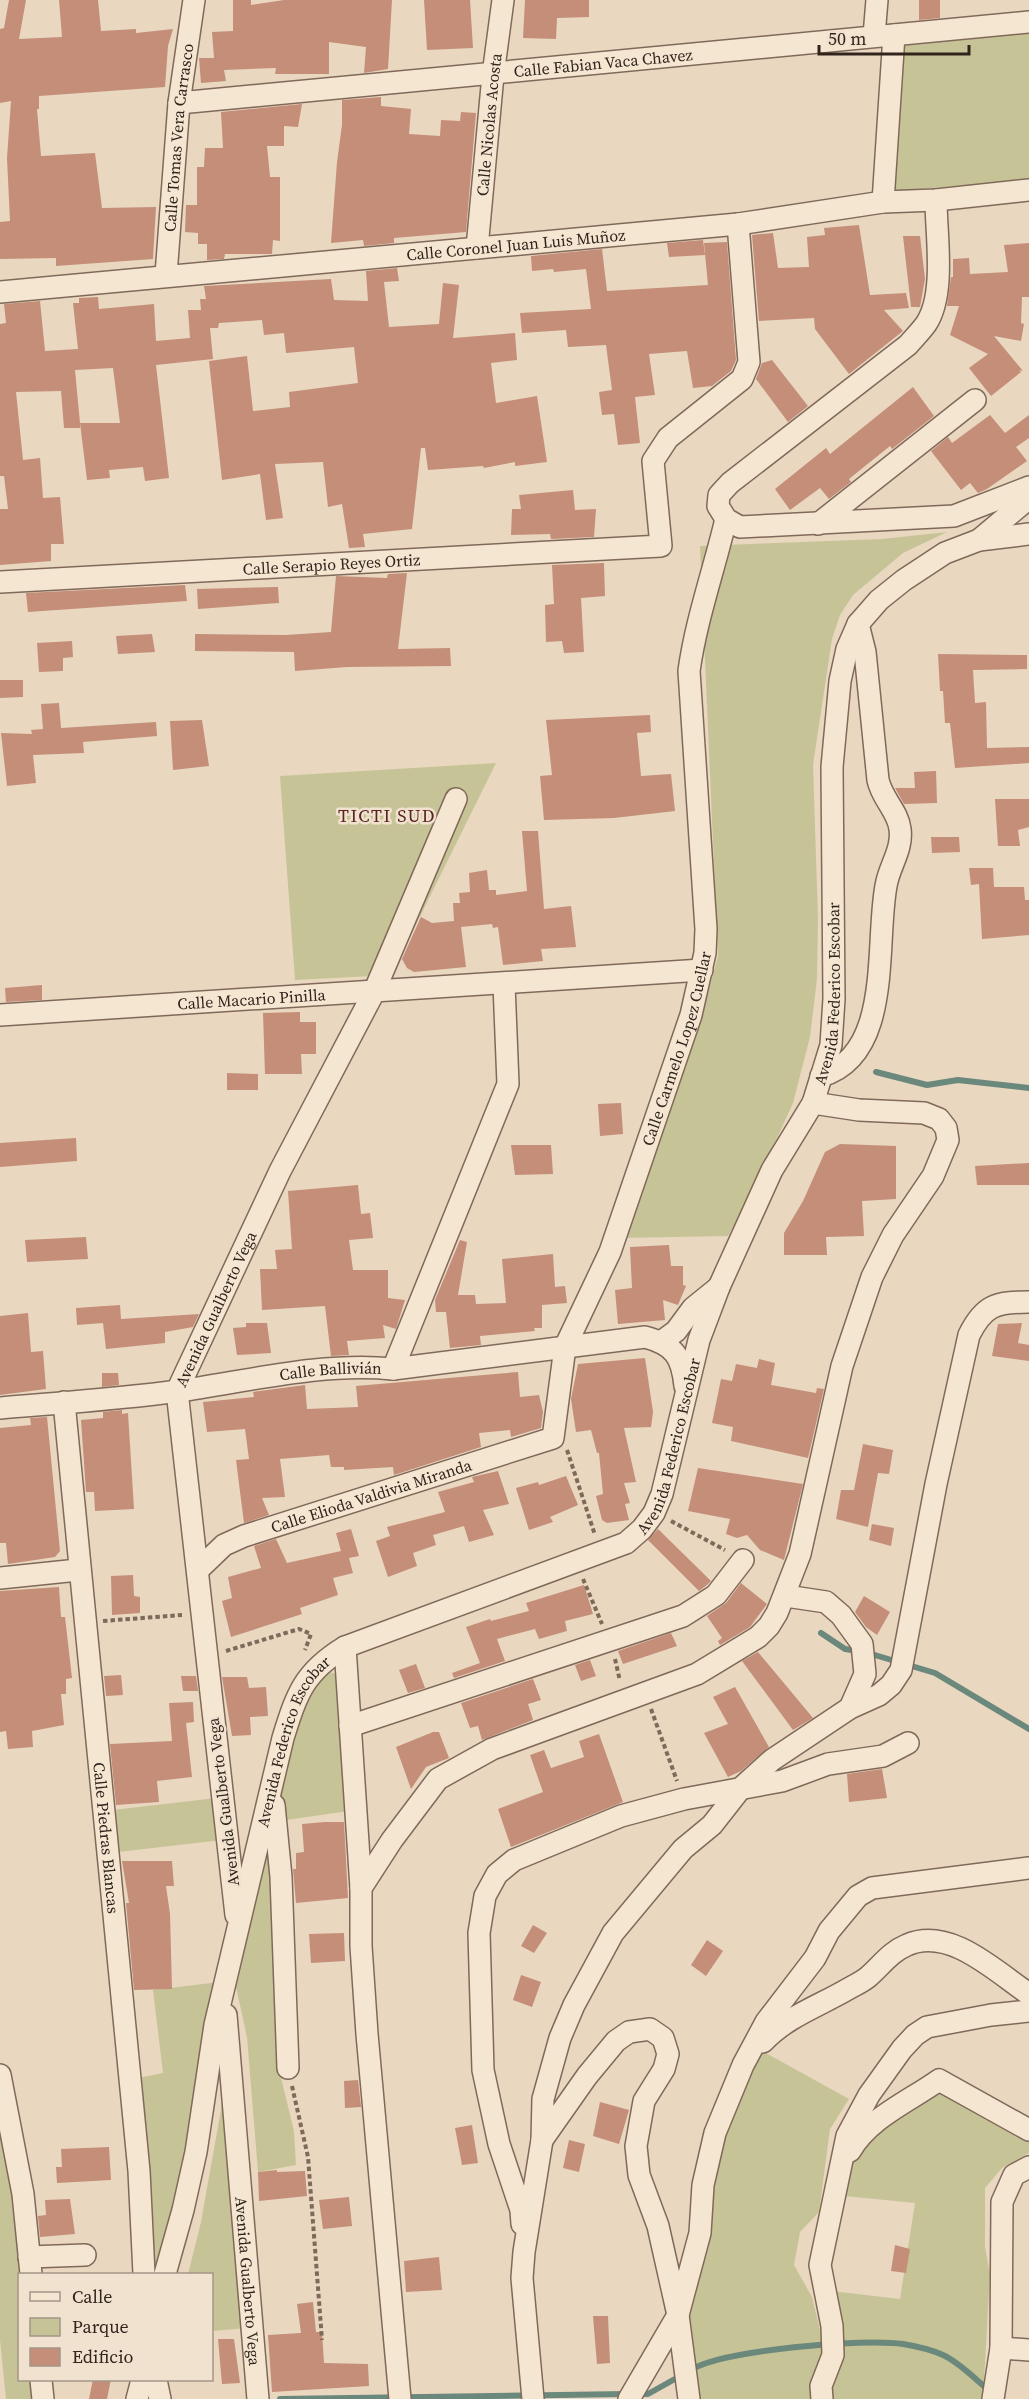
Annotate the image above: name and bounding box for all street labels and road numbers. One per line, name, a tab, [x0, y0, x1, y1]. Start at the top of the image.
street label: Calle Tomas Vera Carrasco	[158, 42, 199, 233]
street label: Calle Fabian Vaca Chavez	[513, 43, 694, 82]
street label: Calle Nicolas Acosta	[471, 51, 507, 197]
street label: Calle Coronel Juan Luis Muñoz	[405, 223, 626, 266]
street label: Calle Serapio Reyes Ortiz	[242, 548, 421, 580]
street label: Avenida Federico Escobar	[808, 902, 845, 1088]
street label: Calle Carmelo Lopez Cuellar	[636, 949, 716, 1149]
street label: Calle Macario Pinilla	[177, 983, 327, 1015]
street label: Avenida Gualberto Vega	[169, 1227, 262, 1390]
street label: Avenida Federico Escobar	[631, 1355, 705, 1539]
street label: Calle Ballivián	[278, 1356, 383, 1385]
street label: Calle Elioda Valdivia Miranda	[268, 1453, 475, 1538]
street label: Avenida Federico Escobar	[251, 1650, 335, 1829]
street label: Avenida Gualberto Vega	[202, 1716, 244, 1888]
street label: Calle Piedras Blancas	[88, 1761, 125, 1915]
street label: Avenida Gualberto Vega	[230, 2196, 266, 2367]

